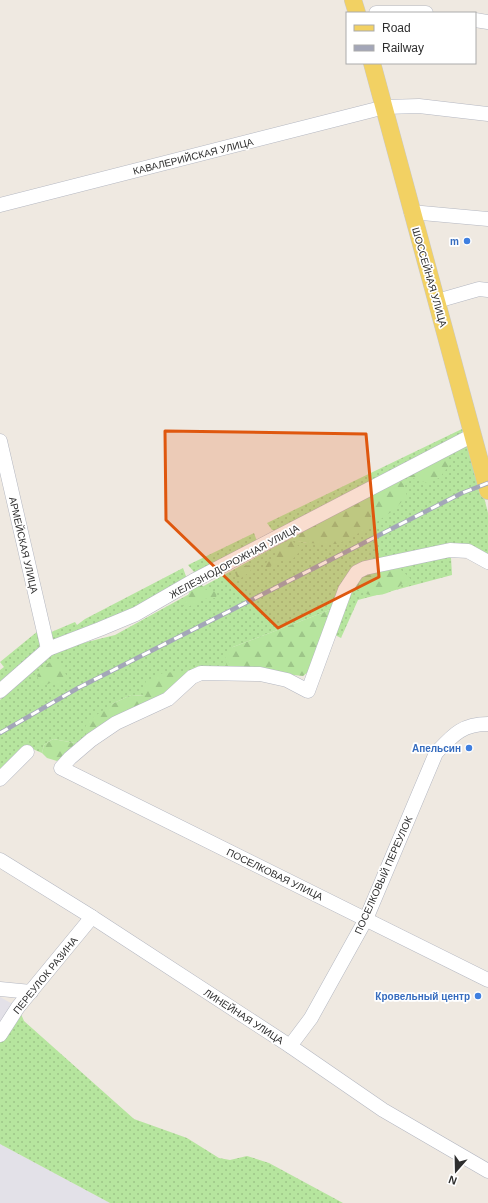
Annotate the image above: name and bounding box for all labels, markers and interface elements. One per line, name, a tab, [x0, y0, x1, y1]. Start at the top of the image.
legend	[346, 12, 476, 64]
text: Road	[382, 21, 411, 35]
text: Railway	[382, 41, 424, 55]
street label: КАВАЛЕРИЙСКАЯ УЛИЦА	[132, 135, 255, 177]
street label: ШОССЕЙНАЯ УЛИЦА	[410, 226, 450, 328]
place label: m	[450, 236, 459, 247]
marker: m	[462, 236, 472, 246]
street label: АРМЕЙСКАЯ УЛИЦА	[7, 495, 41, 595]
street label: ЖЕЛЕЗНОДОРОЖНАЯ УЛИЦА	[168, 522, 301, 600]
place label: Апельсин	[412, 743, 461, 754]
marker: Апельсин	[464, 743, 474, 753]
street label: ПОСЕЛКОВЫЙ ПЕРЕУЛОК	[352, 814, 415, 936]
street label: ПОСЕЛКОВАЯ УЛИЦА	[225, 846, 325, 903]
street label: ПЕРЕУЛОК РАЗИНА	[11, 934, 80, 1016]
street label: ЛИНЕЙНАЯ УЛИЦА	[202, 986, 286, 1046]
place label: Кровельный центр	[375, 991, 470, 1002]
marker: Кровельный центр	[473, 991, 483, 1001]
north arrow	[436, 1151, 476, 1191]
text: N	[447, 1173, 458, 1187]

